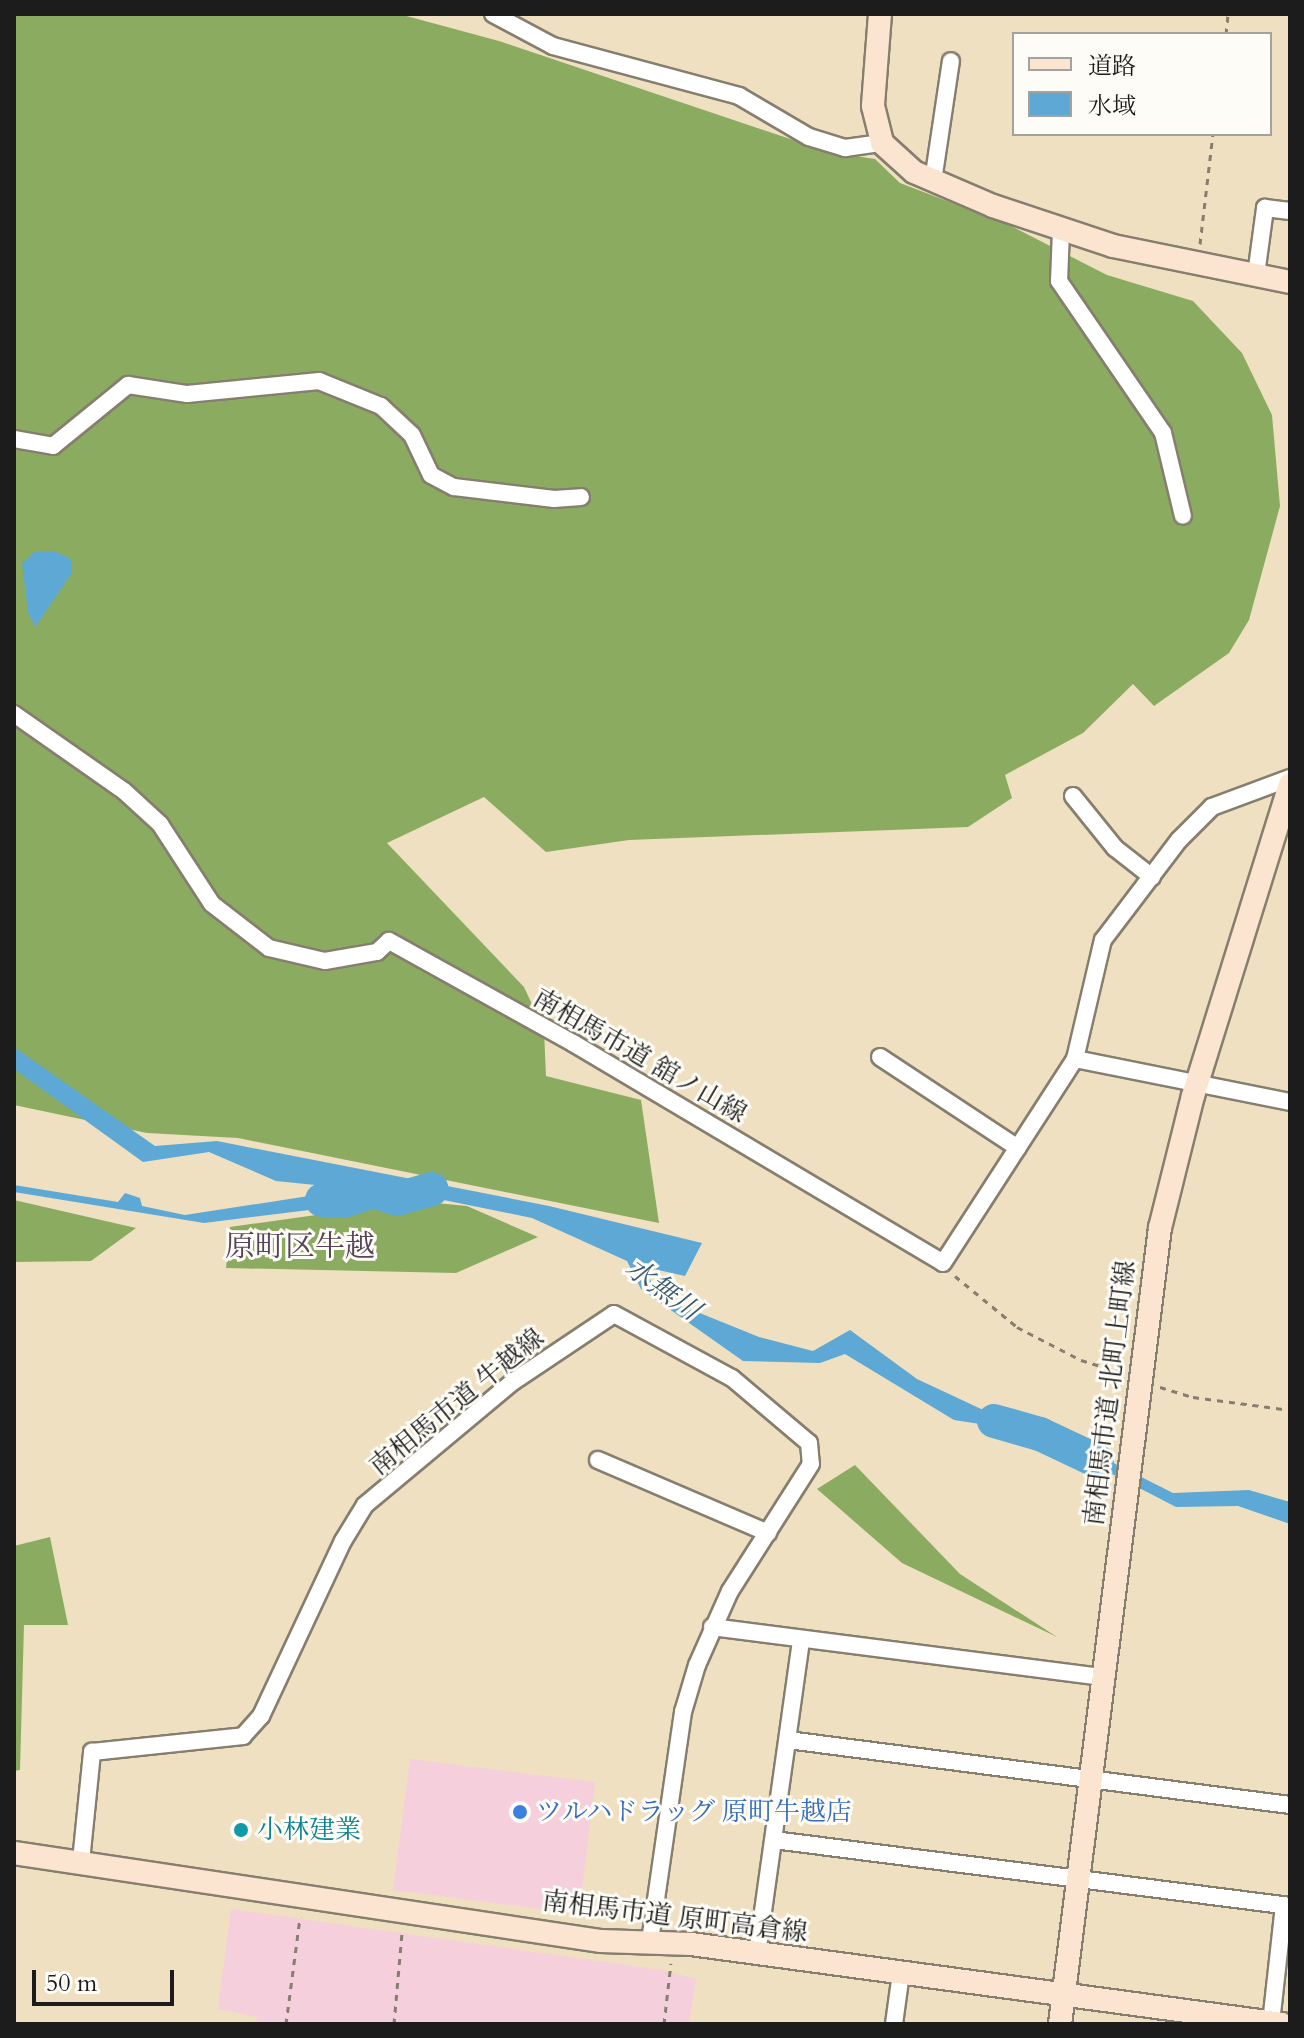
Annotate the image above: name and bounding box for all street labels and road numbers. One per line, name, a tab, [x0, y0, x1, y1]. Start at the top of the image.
street label: 南相馬市道 舘ノ山線	[528, 982, 752, 1130]
street label: 南相馬市道 北町上町線	[1078, 1259, 1142, 1527]
street label: 南相馬市道 牛越線	[364, 1322, 550, 1482]
street label: 南相馬市道 原町高倉線	[541, 1885, 809, 1949]

